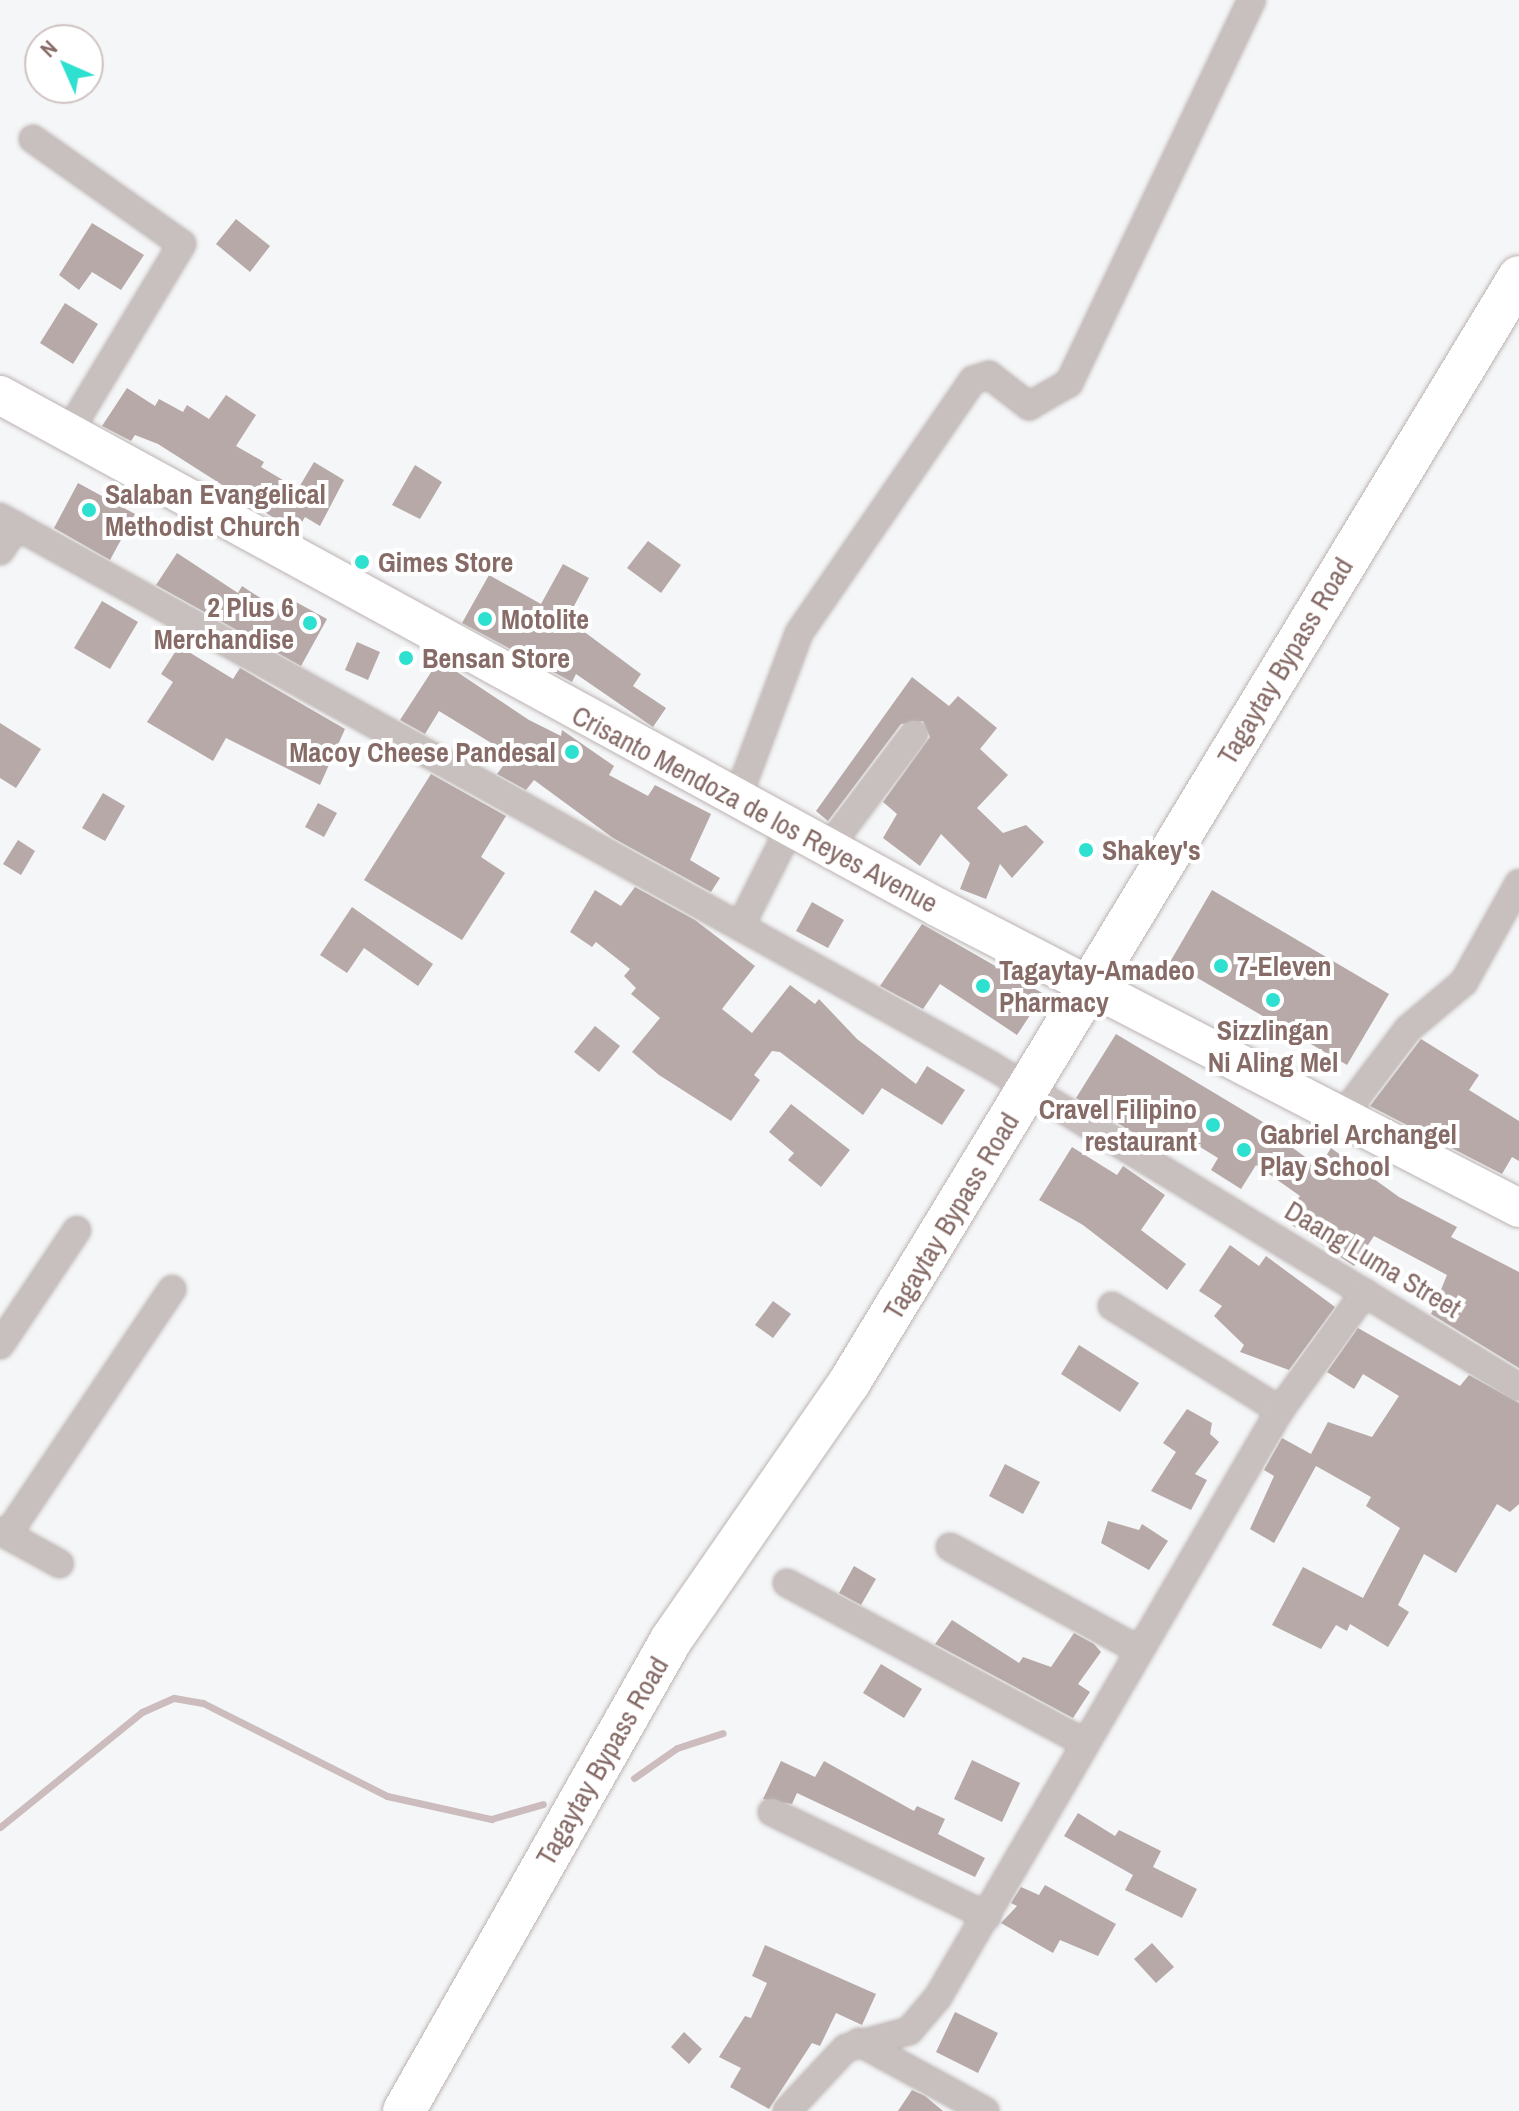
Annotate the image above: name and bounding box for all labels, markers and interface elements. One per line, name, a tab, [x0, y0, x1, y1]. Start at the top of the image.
north arrow	[24, 24, 104, 104]
text: N	[33, 33, 64, 64]
place label: Salaban Evangelical Methodist Church	[105, 477, 326, 543]
marker: Salaban Evangelical Methodist Church	[80, 501, 98, 519]
place label: Gimes Store	[378, 545, 513, 579]
street label: Tagaytay Bypass Road	[1210, 552, 1360, 770]
marker: Gimes Store	[353, 553, 371, 571]
place label: 2 Plus 6 Merchandise	[154, 590, 294, 656]
place label: Motolite	[501, 602, 589, 636]
marker: Motolite	[476, 610, 494, 628]
marker: 2 Plus 6 Merchandise	[301, 614, 319, 632]
place label: Bensan Store	[422, 641, 570, 675]
marker: Bensan Store	[397, 649, 415, 667]
street label: Crisanto Mendoza de los Reyes Avenue	[566, 698, 944, 920]
place label: Macoy Cheese Pandesal	[289, 735, 556, 769]
marker: Macoy Cheese Pandesal	[563, 743, 581, 761]
place label: Shakey's	[1102, 833, 1201, 867]
marker: Shakey's	[1077, 841, 1095, 859]
place label: 7-Eleven	[1237, 949, 1331, 983]
place label: Tagaytay-Amadeo Pharmacy	[999, 953, 1195, 1019]
marker: 7-Eleven	[1212, 957, 1230, 975]
marker: Tagaytay-Amadeo Pharmacy	[974, 977, 992, 995]
marker: Sizzlingan Ni Aling Mel	[1264, 991, 1282, 1009]
place label: Sizzlingan Ni Aling Mel	[1207, 1013, 1339, 1079]
place label: Cravel Filipino restaurant	[1039, 1092, 1197, 1158]
street label: Tagaytay Bypass Road	[876, 1107, 1026, 1325]
marker: Cravel Filipino restaurant	[1204, 1116, 1222, 1134]
place label: Gabriel Archangel Play School	[1260, 1117, 1458, 1183]
marker: Gabriel Archangel Play School	[1235, 1141, 1253, 1159]
street label: Daang Luma Street	[1279, 1193, 1467, 1325]
street label: Tagaytay Bypass Road	[529, 1651, 675, 1871]

